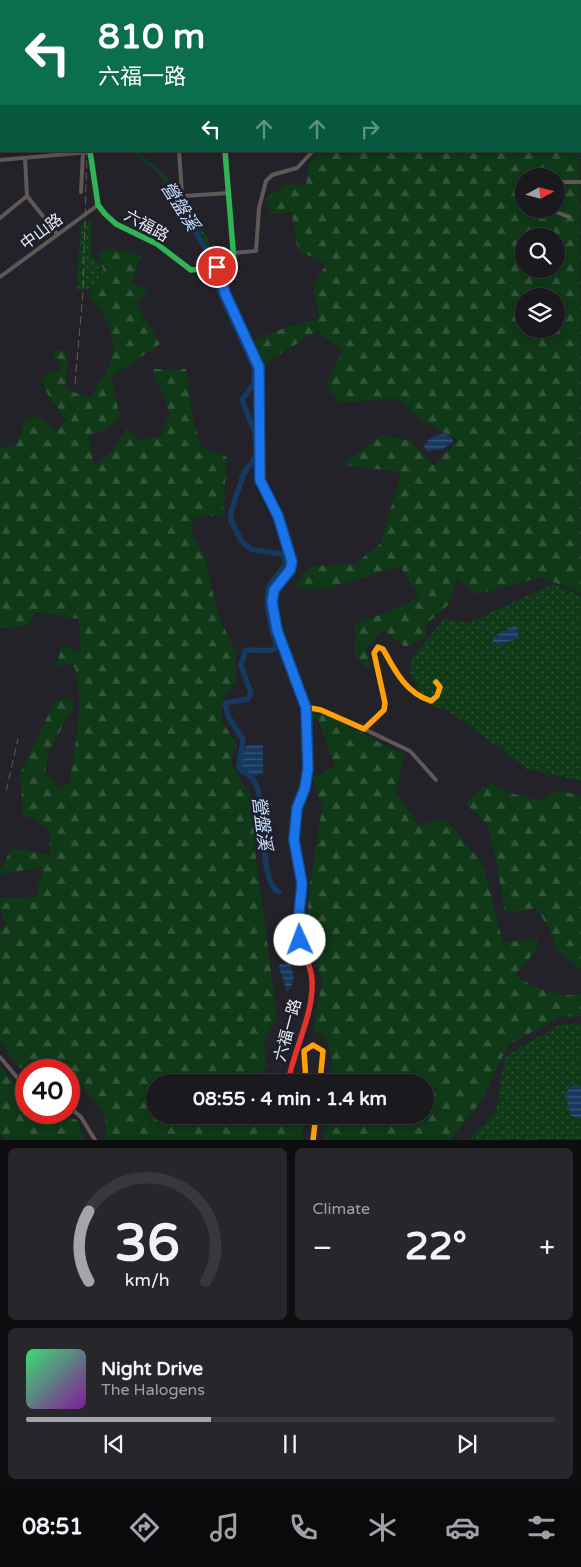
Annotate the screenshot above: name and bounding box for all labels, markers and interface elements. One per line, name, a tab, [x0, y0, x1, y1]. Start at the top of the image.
text: 810 m	[98, 16, 205, 58]
icon: left	[15, 20, 80, 85]
text: 六福一路	[98, 64, 186, 90]
icon: left	[197, 115, 225, 143]
icon: ahead	[250, 115, 278, 143]
icon: ahead	[303, 115, 331, 143]
icon: right	[356, 115, 384, 143]
north arrow	[515, 168, 565, 218]
map controls	[515, 168, 565, 338]
water label: 營盤溪	[156, 177, 205, 237]
street label: 六福路	[121, 205, 172, 246]
street label: 中山路	[16, 209, 67, 254]
button: search	[515, 228, 565, 278]
pin	[196, 246, 238, 288]
icon: arrive	[203, 253, 231, 281]
button: layers	[515, 288, 565, 338]
water label: 營盤溪	[248, 795, 277, 854]
position arrow	[273, 913, 325, 965]
street label: 六福一路	[270, 997, 306, 1064]
speed limit sign: 40	[15, 1059, 80, 1124]
text: 08:55 · 4 min · 1.4 km	[193, 1088, 387, 1110]
text: Climate	[313, 1199, 370, 1219]
text: 36	[115, 1212, 180, 1275]
text: 22°	[405, 1224, 467, 1270]
text: −	[313, 1231, 332, 1265]
text: +	[539, 1231, 555, 1265]
text: km/h	[125, 1270, 170, 1291]
text: Night Drive	[101, 1358, 203, 1380]
text: The Halogens	[101, 1380, 205, 1400]
icon: previous	[100, 1430, 128, 1458]
icon: pause	[276, 1430, 304, 1458]
icon: next	[453, 1430, 481, 1458]
icon: directions	[127, 1510, 162, 1545]
icon: music	[207, 1510, 242, 1545]
icon: phone	[286, 1510, 321, 1545]
icon: climate	[365, 1510, 400, 1545]
icon: car	[445, 1510, 480, 1545]
icon: filters	[524, 1510, 559, 1545]
text: 08:51	[22, 1514, 83, 1540]

